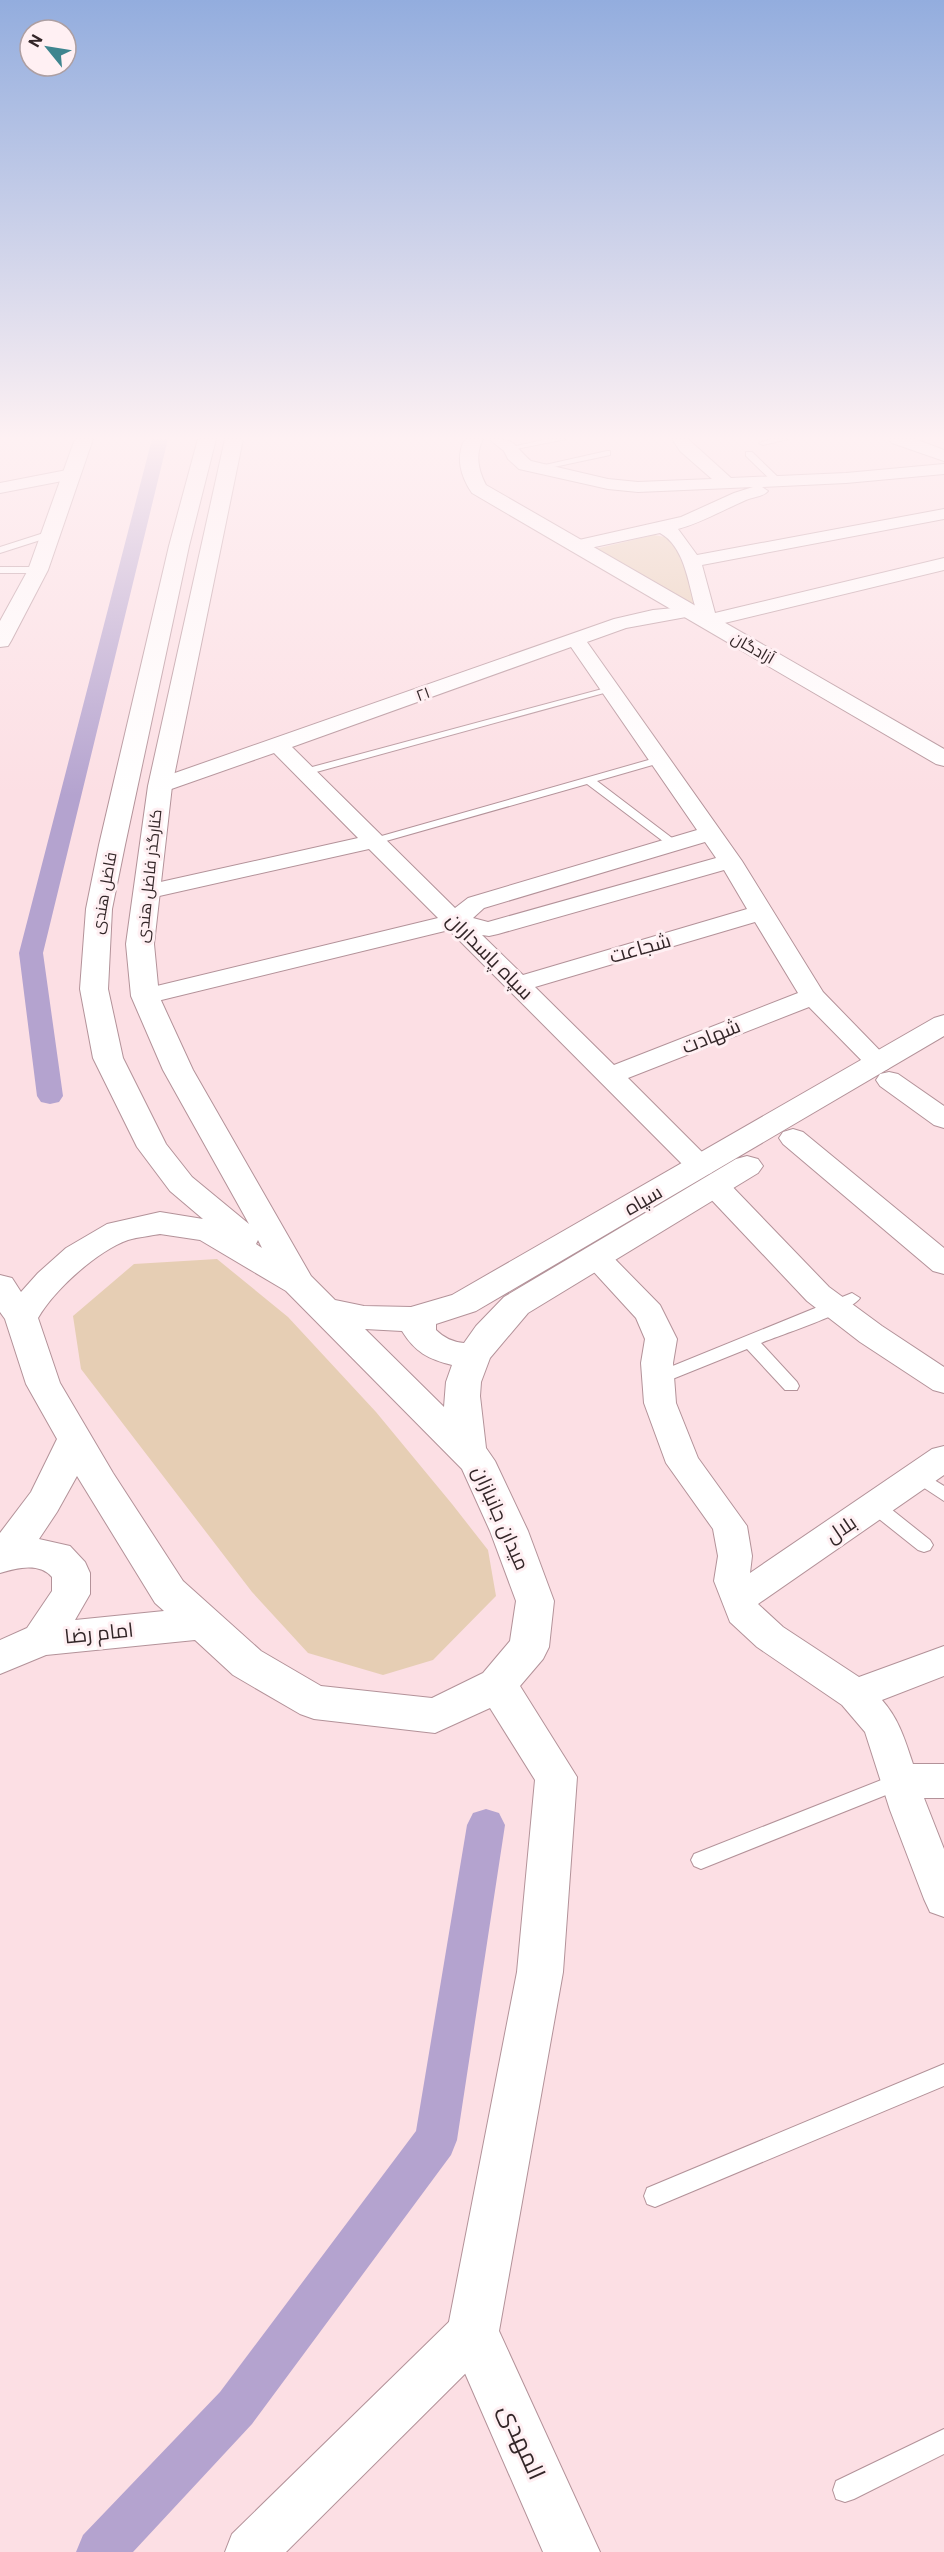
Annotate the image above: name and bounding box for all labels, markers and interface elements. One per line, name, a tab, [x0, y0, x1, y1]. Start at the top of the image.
north arrow	[18, 18, 78, 78]
text: N	[24, 31, 46, 50]
street label: آزادگان	[728, 628, 779, 669]
street label: ۲۱	[413, 683, 433, 705]
street label: کنارگذر فاضل هندی	[133, 808, 166, 944]
street label: فاضل هندی	[87, 850, 122, 936]
street label: سپاه پاسداران	[441, 908, 538, 1005]
street label: شجاعت	[607, 928, 673, 968]
street label: شهادت	[678, 1013, 744, 1059]
street label: سپاه	[620, 1180, 667, 1221]
street label: میدان جانبازان	[467, 1462, 535, 1574]
street label: بلال	[821, 1510, 862, 1549]
street label: امام رضا	[63, 1617, 135, 1651]
street label: المهدی	[493, 2400, 551, 2484]

